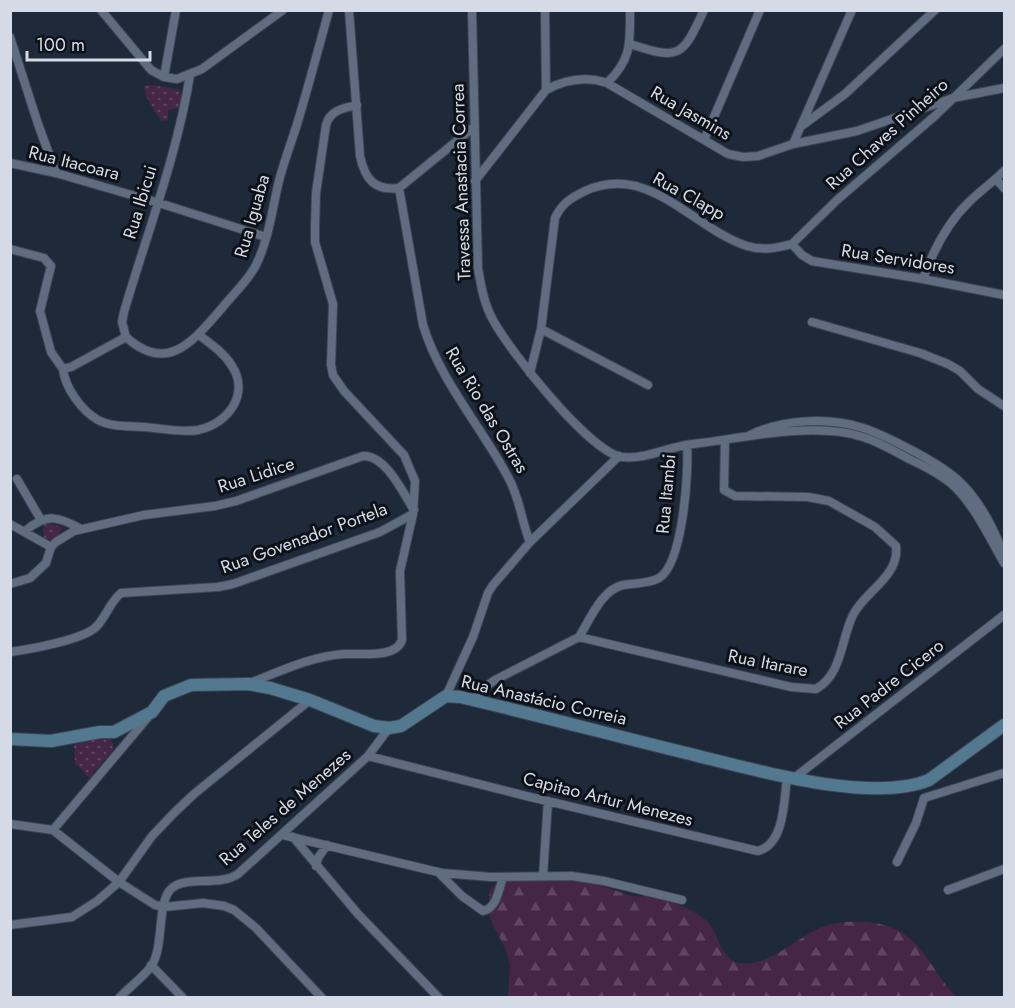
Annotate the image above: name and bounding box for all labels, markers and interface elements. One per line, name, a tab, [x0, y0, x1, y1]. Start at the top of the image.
scale bar	[27, 24, 150, 62]
text: 100 m	[36, 32, 85, 58]
street label: Rua Chaves Pinheiro	[820, 72, 954, 196]
street label: Rua Jasmins	[646, 79, 736, 147]
street label: Travessa Anastacia Correa	[445, 83, 477, 281]
street label: Rua Itacoara	[26, 139, 122, 187]
street label: Rua Ibicui	[117, 162, 163, 242]
street label: Rua Clapp	[648, 165, 730, 227]
street label: Rua Iguaba	[228, 171, 276, 261]
street label: Rua Servidores	[839, 237, 957, 281]
street label: Rua Rio das Ostras	[439, 342, 535, 478]
street label: Rua Lidice	[214, 450, 298, 500]
street label: Rua Itambi	[650, 453, 682, 535]
street label: Rua Govenador Portela	[217, 496, 391, 580]
street label: Rua Padre Cicero	[829, 633, 950, 735]
street label: Rua Itarare	[726, 643, 810, 683]
street label: Rua Anastácio Correia	[459, 668, 629, 732]
street label: Rua Teles de Menezes	[213, 742, 357, 872]
street label: Capitao Artur Menezes	[520, 765, 696, 833]

